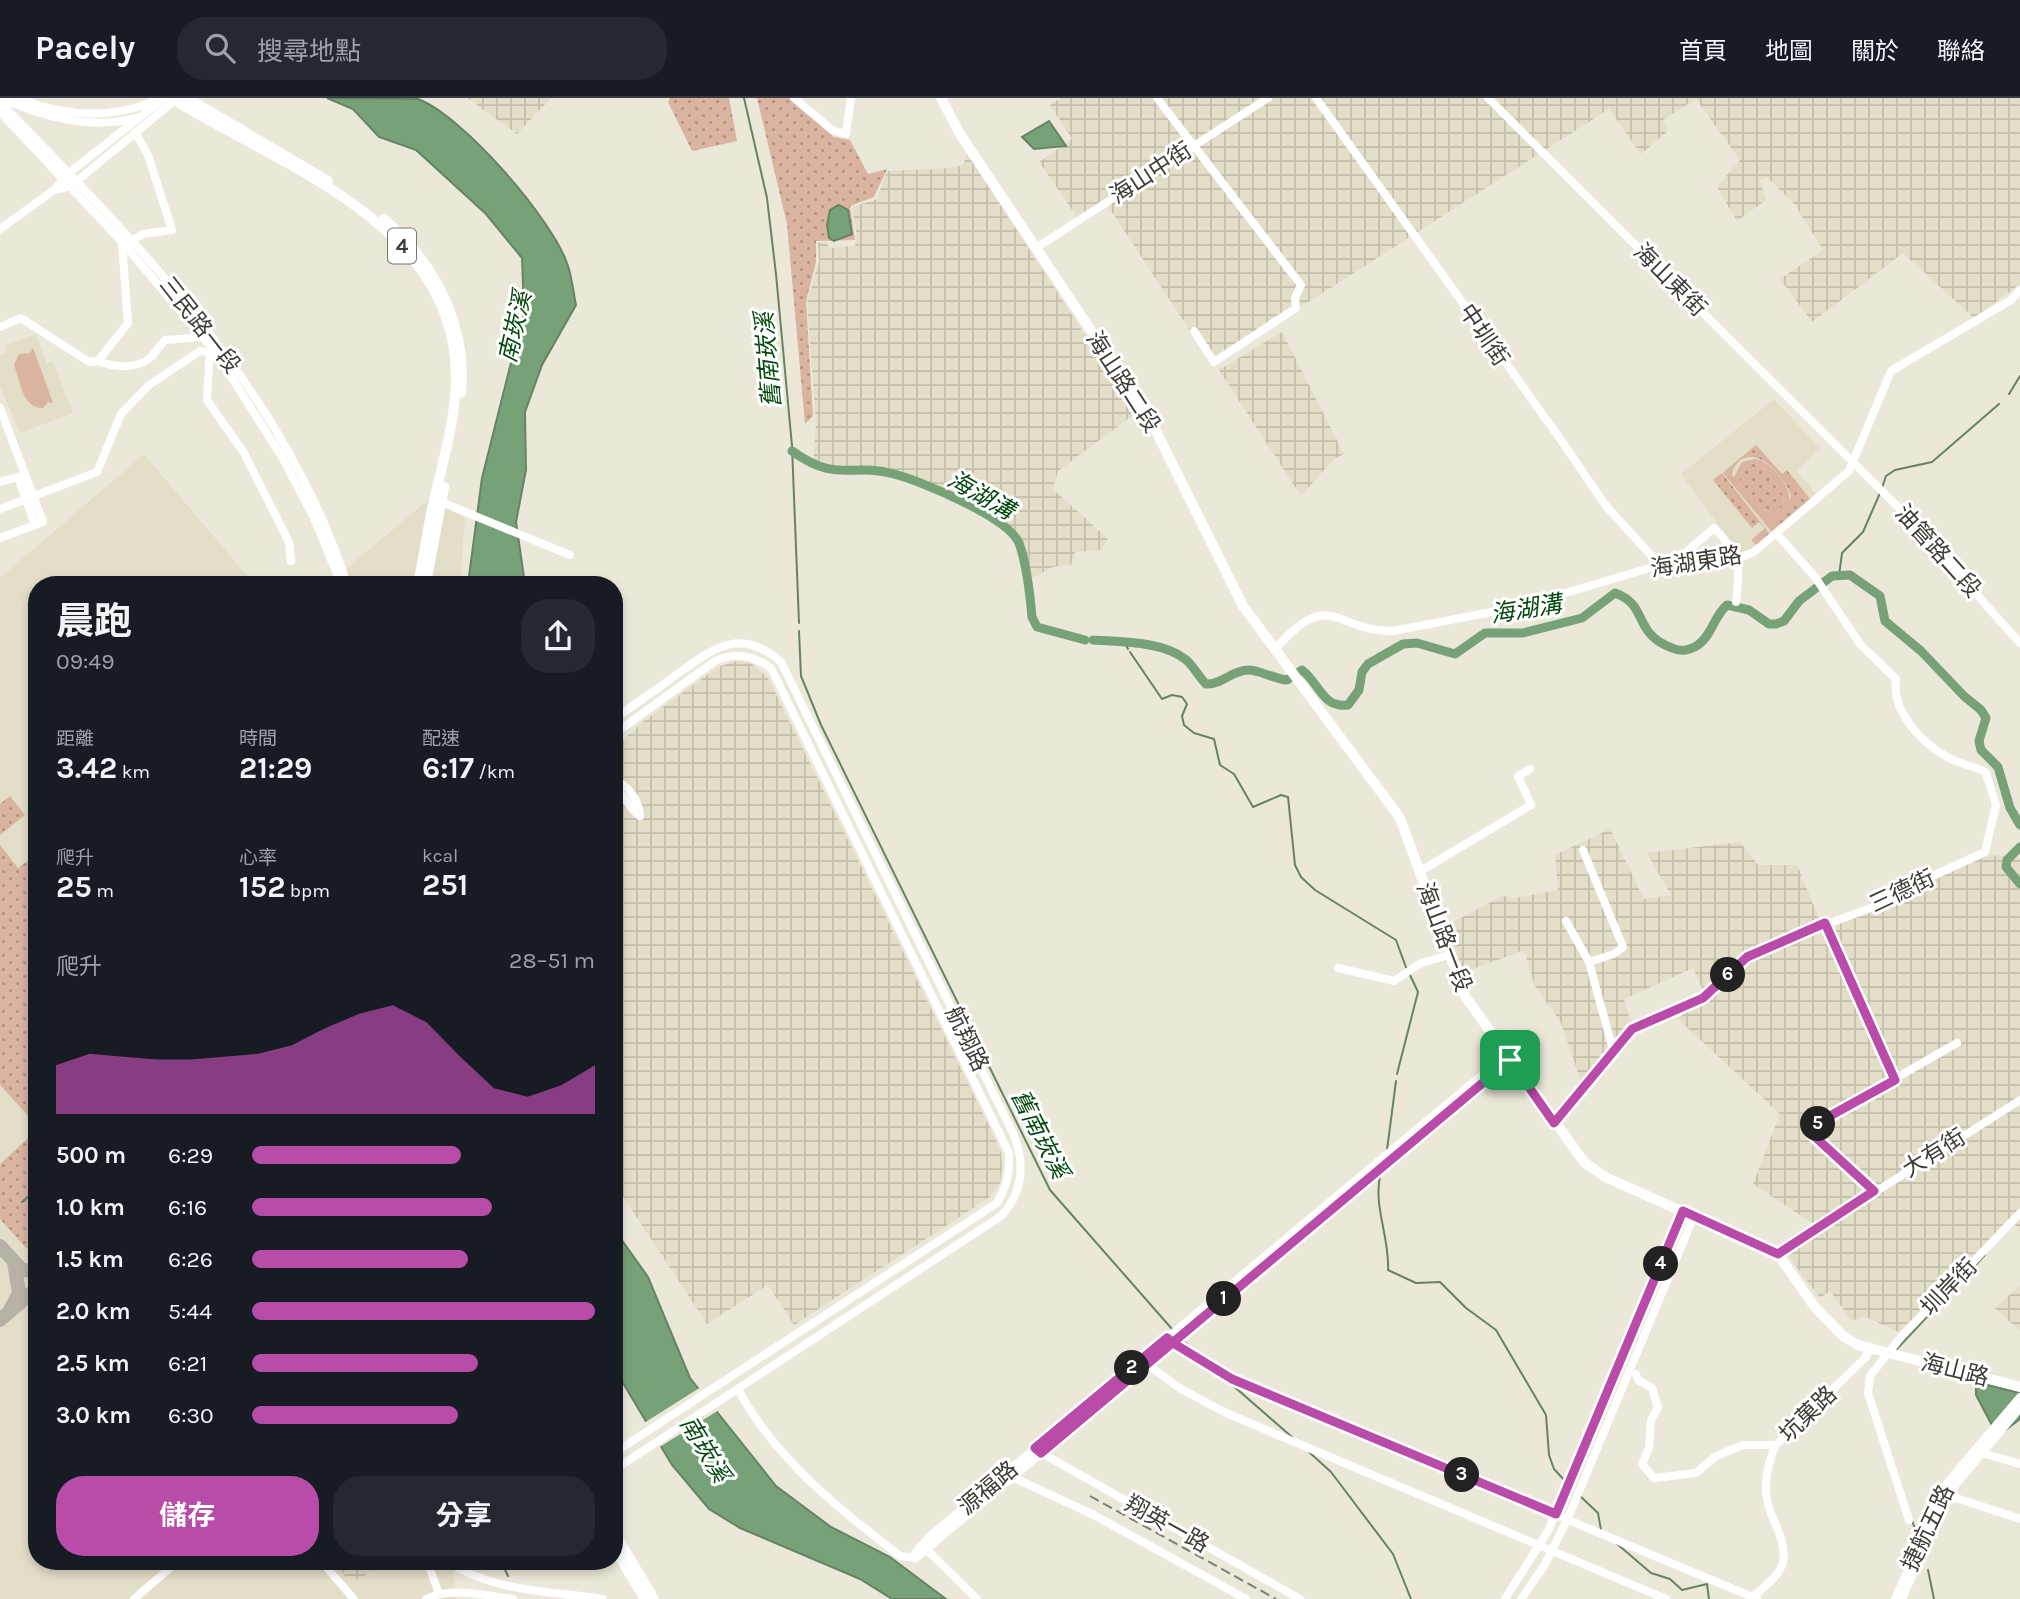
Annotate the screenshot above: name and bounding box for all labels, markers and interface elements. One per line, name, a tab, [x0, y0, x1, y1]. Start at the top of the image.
search box	[177, 17, 667, 80]
text: Pacely	[35, 29, 135, 67]
icon: search	[201, 29, 239, 67]
text: 搜尋地點	[257, 36, 361, 67]
text: 首頁	[1679, 37, 1727, 65]
text: 地圖	[1765, 37, 1813, 65]
text: 關於	[1851, 37, 1899, 65]
text: 聯絡	[1937, 37, 1985, 65]
street label: 海山中街	[1105, 137, 1197, 209]
road number: 4	[388, 228, 416, 264]
street label: 海山東街	[1628, 238, 1712, 322]
street label: 三民路一段	[154, 271, 246, 379]
water label: 南崁溪	[493, 286, 537, 365]
street label: 中圳街	[1454, 299, 1514, 371]
water label: 舊南崁溪	[750, 308, 786, 409]
street label: 海山路二段	[1080, 326, 1166, 438]
water label: 海湖溝	[943, 465, 1022, 527]
street label: 油管路二段	[1889, 499, 1987, 603]
street label: 海湖東路	[1648, 541, 1744, 583]
water label: 海湖溝	[1488, 589, 1567, 628]
text: 晨跑	[56, 599, 132, 644]
button: share	[521, 599, 595, 673]
text: 09:49	[56, 648, 114, 675]
text: 距離	[56, 728, 94, 750]
text: 時間	[239, 728, 277, 750]
text: 配速	[422, 728, 460, 750]
text: 3.42	[56, 750, 117, 786]
text: 21:29	[239, 750, 312, 786]
text: 6:17	[422, 750, 474, 786]
text: km	[117, 761, 150, 783]
text: /km	[474, 761, 515, 783]
text: kcal	[422, 845, 458, 867]
text: 爬升	[56, 847, 94, 869]
text: 心率	[239, 847, 277, 869]
street label: 三德街	[1865, 864, 1939, 918]
text: 251	[422, 867, 468, 903]
text: 25	[56, 869, 92, 905]
text: 152	[239, 869, 285, 905]
street label: 海山路一段	[1411, 878, 1477, 996]
text: m	[92, 880, 114, 902]
text: bpm	[285, 880, 330, 902]
text: 28–51 m	[509, 947, 595, 974]
text: 爬升	[56, 953, 102, 980]
pin: 6	[1710, 958, 1746, 992]
text: 6	[1722, 963, 1733, 985]
street label: 航翔路	[940, 1002, 994, 1076]
pin	[1480, 1030, 1540, 1090]
icon: arrive	[1491, 1041, 1529, 1079]
water label: 舊南崁溪	[1006, 1085, 1076, 1186]
pin: 5	[1800, 1107, 1836, 1142]
text: 5	[1812, 1112, 1823, 1134]
street label: 大有街	[1898, 1123, 1970, 1183]
text: 500 m	[56, 1142, 126, 1169]
text: 6:29	[168, 1142, 213, 1169]
text: 1.0 km	[56, 1194, 125, 1221]
text: 6:16	[168, 1194, 207, 1221]
text: 1.5 km	[56, 1246, 124, 1273]
text: 6:26	[168, 1246, 213, 1273]
pin: 4	[1644, 1246, 1678, 1282]
text: 4	[1655, 1252, 1666, 1274]
street label: 圳岸街	[1915, 1253, 1983, 1321]
pin: 1	[1206, 1282, 1242, 1316]
text: 1	[1220, 1287, 1227, 1309]
text: 2.0 km	[56, 1298, 131, 1325]
text: 5:44	[168, 1298, 212, 1325]
street label: 海山路	[1918, 1349, 1992, 1391]
text: 2.5 km	[56, 1350, 130, 1377]
text: 6:21	[168, 1350, 207, 1377]
pin: 2	[1114, 1350, 1150, 1386]
text: 2	[1126, 1356, 1137, 1378]
street label: 坑菓路	[1774, 1380, 1842, 1448]
text: 3.0 km	[56, 1402, 131, 1429]
text: 6:30	[168, 1402, 214, 1429]
water label: 南崁溪	[674, 1411, 737, 1490]
street label: 源福路	[953, 1455, 1023, 1521]
pin: 3	[1444, 1458, 1480, 1492]
text: 3	[1456, 1463, 1467, 1485]
button: 儲存	[56, 1476, 319, 1556]
button: 分享	[333, 1476, 595, 1556]
street label: 捷航五路	[1896, 1481, 1960, 1575]
street label: 翔英一路	[1120, 1490, 1214, 1558]

